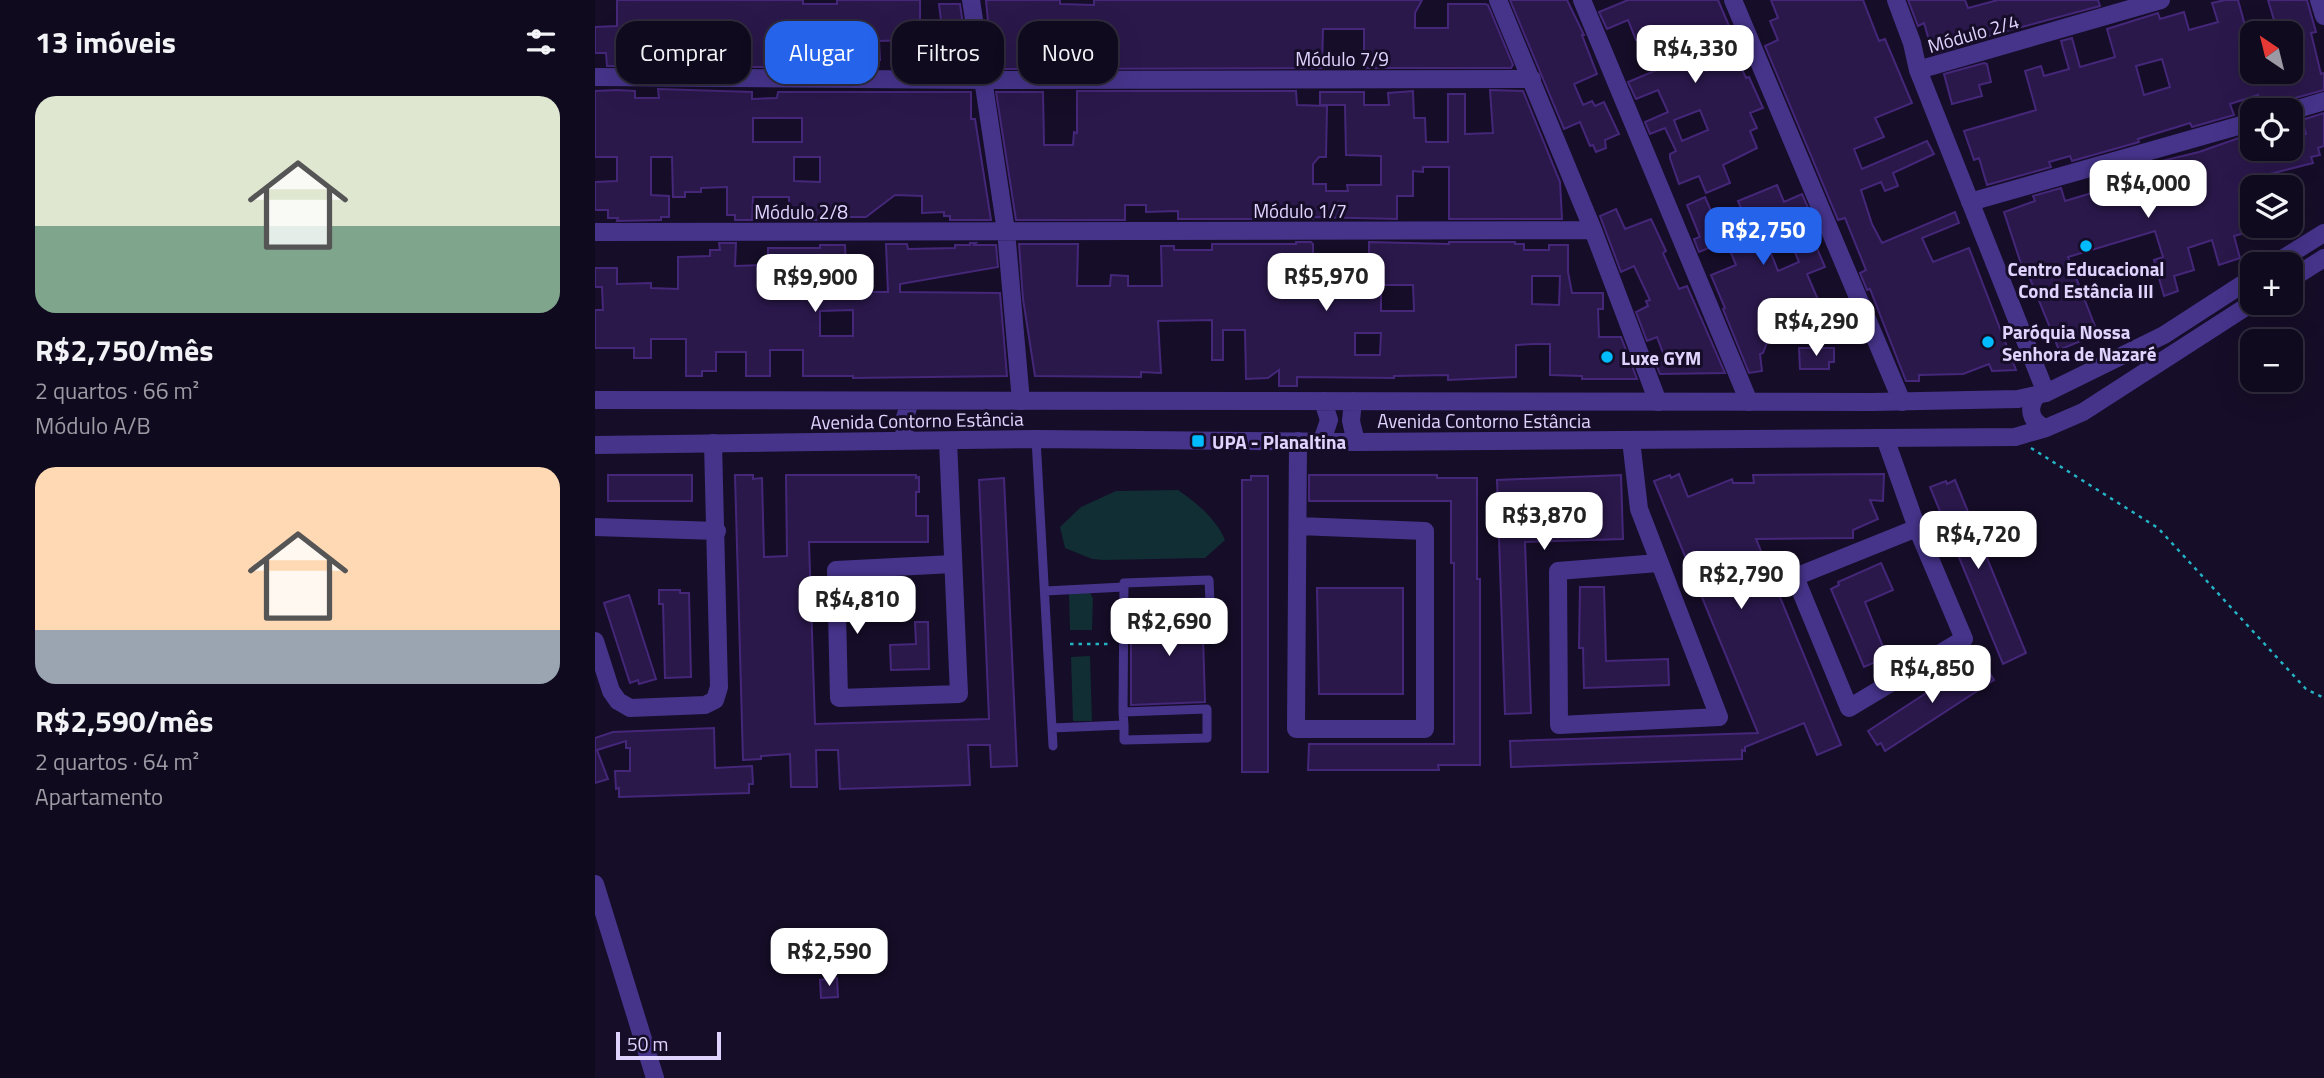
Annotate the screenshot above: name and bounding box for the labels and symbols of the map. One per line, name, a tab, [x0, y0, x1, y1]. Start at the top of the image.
street label: Módulo 2/4	[1924, 6, 2022, 60]
north arrow	[2240, 21, 2303, 84]
pin: R$4,330	[1630, 25, 1760, 85]
street label: Módulo 7/9	[1295, 44, 1389, 73]
pin: R$4,000	[2083, 160, 2213, 220]
street label: Módulo 1/7	[1253, 196, 1347, 225]
street label: Módulo 2/8	[754, 197, 848, 226]
pin: R$2,750	[1698, 208, 1828, 267]
marker: Centro Educacional Cond Estância III	[2078, 238, 2094, 254]
pin: R$9,900	[750, 254, 880, 314]
pin: R$5,970	[1261, 254, 1391, 313]
place label: Centro Educacional Cond Estância III	[2007, 254, 2165, 305]
pin: R$4,290	[1751, 298, 1881, 358]
place label: Paróquia Nossa Senhora de Nazaré	[2002, 317, 2157, 368]
marker: Paróquia Nossa Senhora de Nazaré	[1980, 334, 1996, 350]
place label: Luxe GYM	[1621, 343, 1701, 372]
marker: Luxe GYM	[1599, 349, 1615, 365]
street label: Avenida Contorno Estância	[810, 404, 1024, 436]
street label: Avenida Contorno Estância	[1377, 406, 1591, 435]
place label: UPA - Planaltina	[1212, 427, 1347, 456]
marker: UPA - Planaltina	[1190, 433, 1206, 449]
pin: R$3,870	[1479, 492, 1609, 552]
pin: R$4,720	[1913, 512, 2043, 571]
pin: R$2,790	[1676, 552, 1806, 611]
pin: R$4,810	[792, 576, 922, 636]
pin: R$2,690	[1104, 598, 1234, 658]
pin: R$4,850	[1867, 646, 1997, 705]
pin: R$2,590	[764, 928, 894, 988]
scale bar	[616, 1029, 721, 1061]

